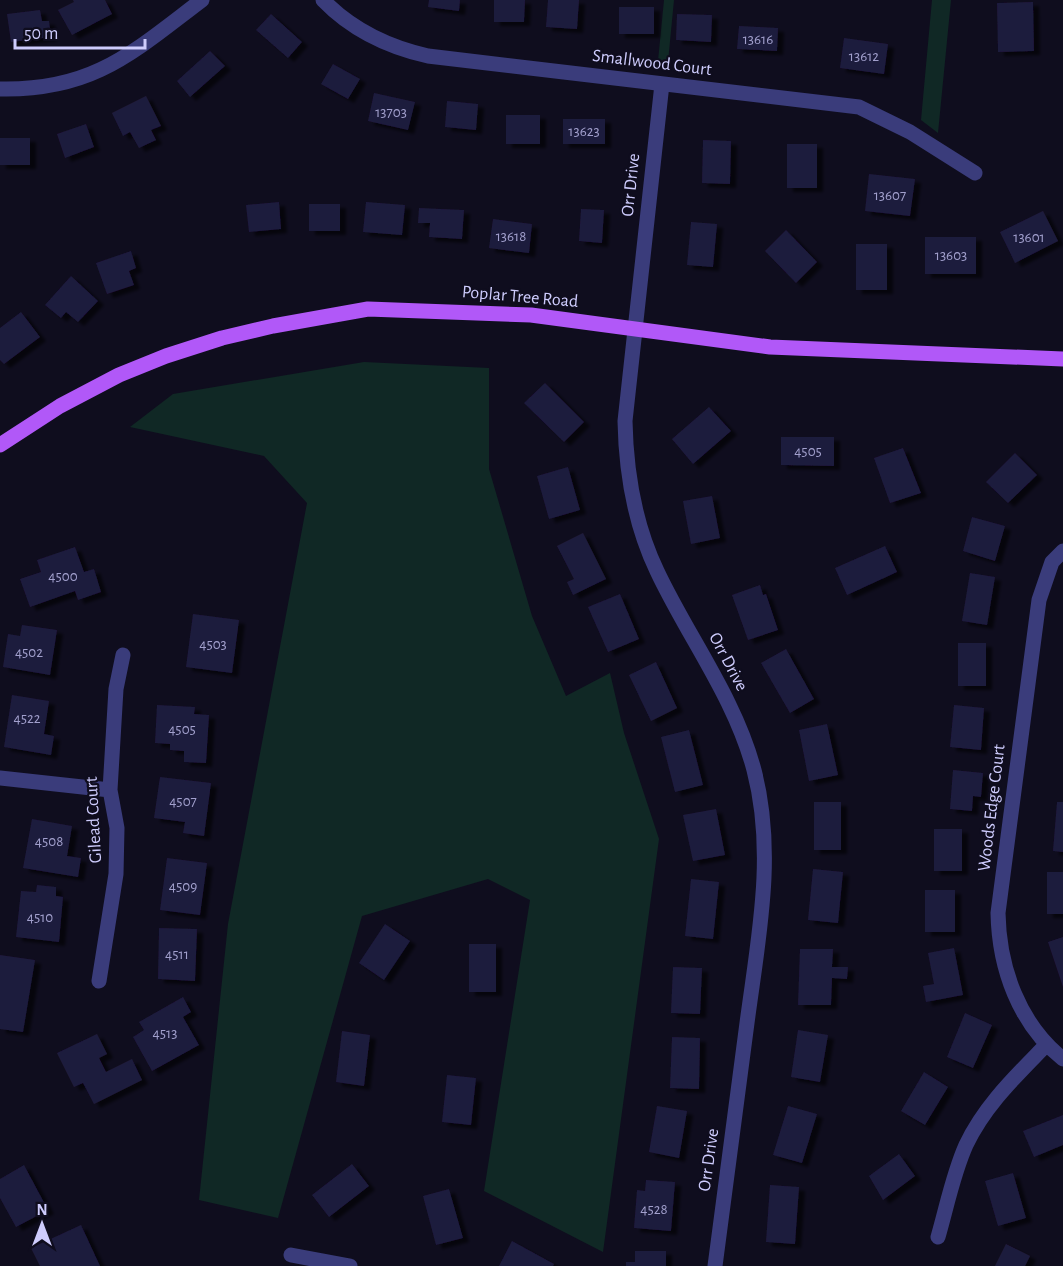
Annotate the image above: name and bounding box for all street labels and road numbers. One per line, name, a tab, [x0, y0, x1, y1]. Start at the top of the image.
street label: Smallwood Court	[591, 47, 713, 79]
street label: Orr Drive	[619, 152, 643, 218]
street label: Poplar Tree Road	[461, 283, 579, 311]
street label: Orr Drive	[705, 630, 751, 694]
street label: Woods Edge Court	[975, 743, 1009, 873]
street label: Gilead Court	[83, 776, 105, 864]
street label: Orr Drive	[696, 1127, 722, 1193]

